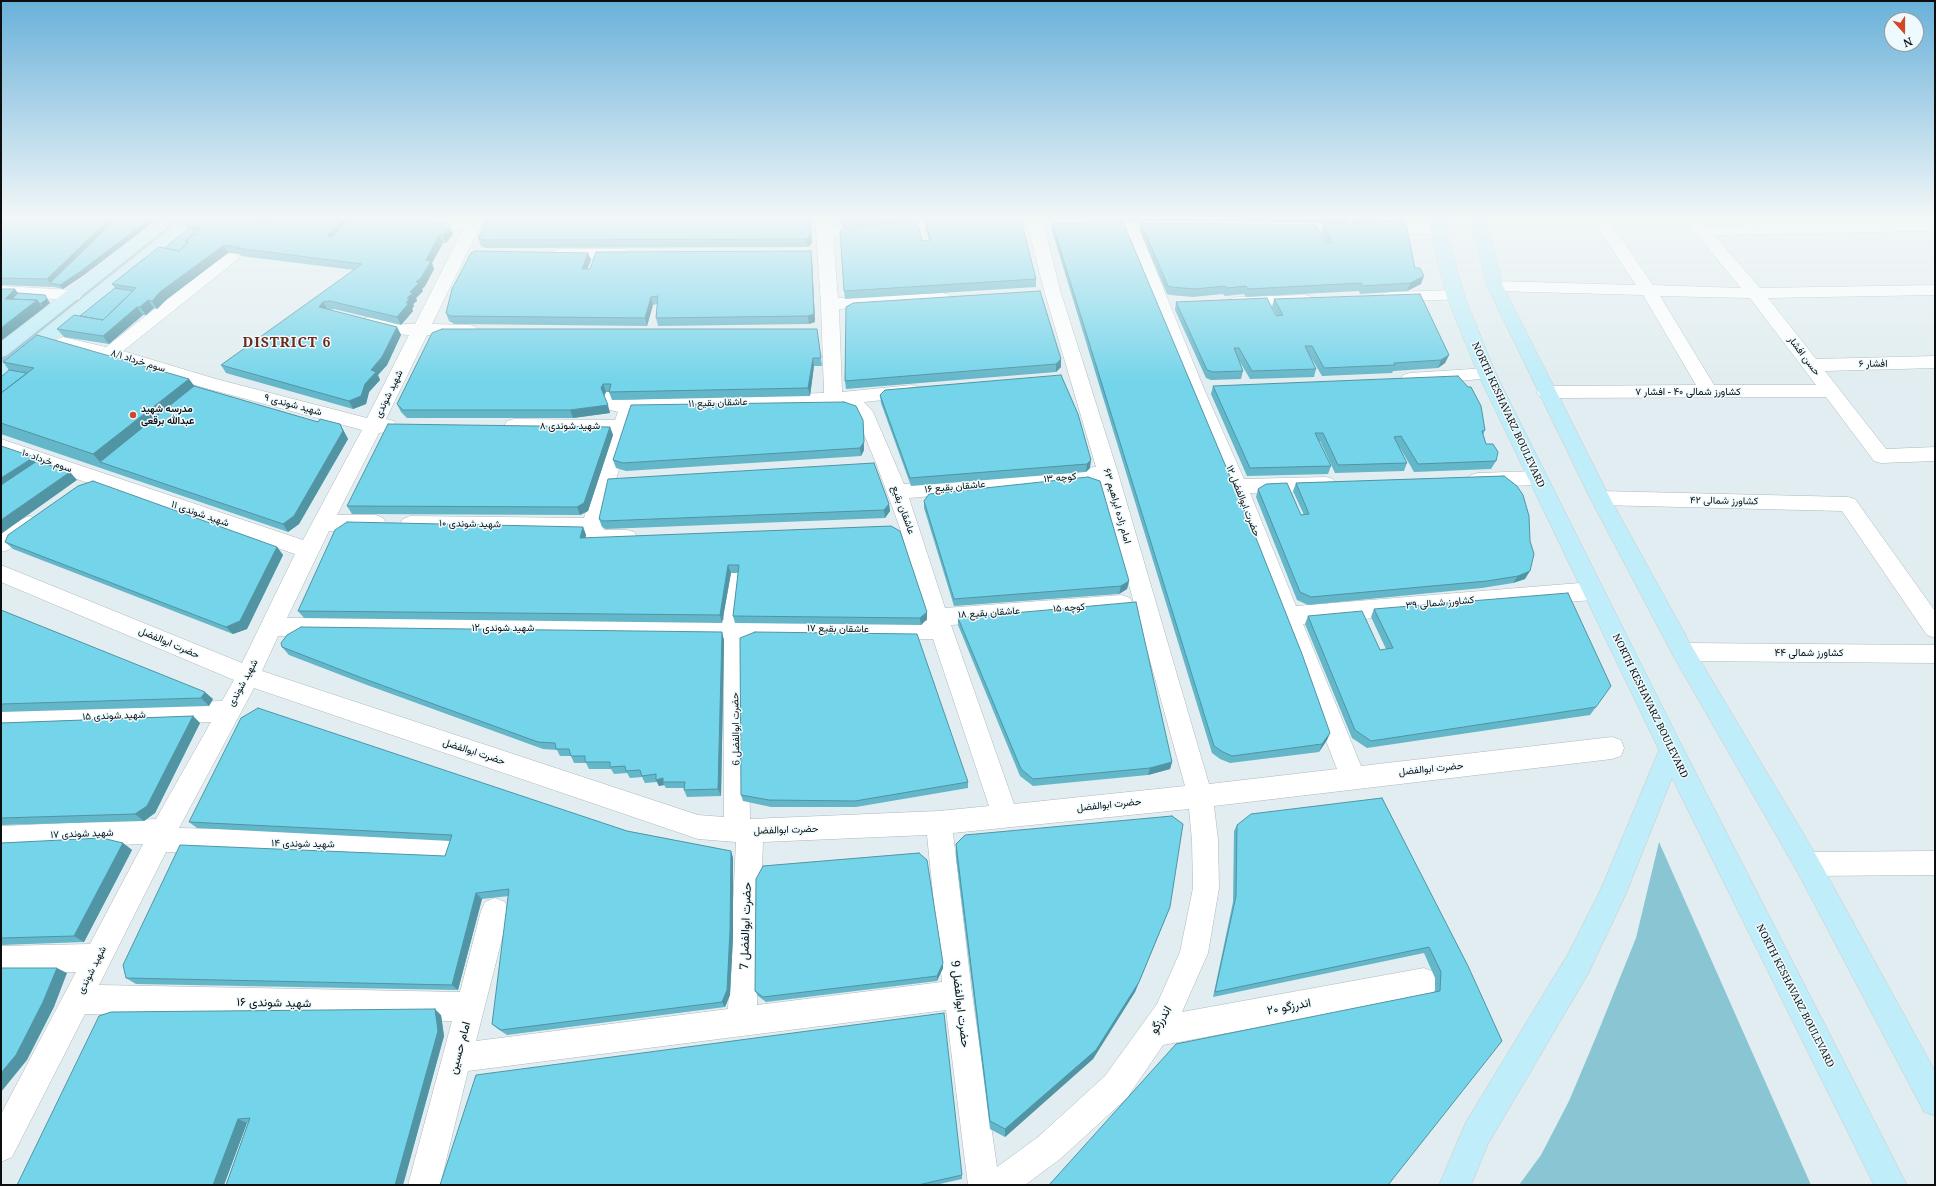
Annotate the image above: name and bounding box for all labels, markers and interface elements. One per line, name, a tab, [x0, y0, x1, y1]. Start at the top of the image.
north arrow	[1884, 12, 1924, 52]
text: N	[1901, 34, 1915, 51]
street label: حسن افشار	[1785, 334, 1823, 378]
district label: DISTRICT 6	[243, 335, 331, 351]
street label: NORTH KESHAVARZ BOULEVARD	[1469, 340, 1547, 490]
street label: سوم خرداد ۸/۱	[109, 347, 167, 375]
street label: افشار ۶	[1858, 358, 1888, 370]
street label: شهید شوندی	[372, 368, 406, 420]
street label: کشاورز شمالی ۴۰ - افشار ۷	[1635, 386, 1741, 398]
street label: شهید شوندی ۹	[263, 392, 323, 418]
street label: عاشقان بقیع ۱۱	[688, 396, 748, 410]
place label: مدرسه شهید عبدالله برقعی	[141, 403, 194, 426]
marker: مدرسه شهید عبدالله برقعی	[128, 410, 138, 420]
street label: شهید شوندی ۸	[540, 420, 600, 432]
street label: سوم خرداد ۱۰	[20, 447, 74, 475]
street label: حضرت ابوالفضل ۱۲	[1223, 464, 1263, 538]
street label: امام زاده ابراهیم ۶۳	[1101, 467, 1133, 545]
street label: کوچه ۱۳	[1043, 471, 1077, 485]
street label: عاشقان بقیع ۱۶	[924, 478, 986, 496]
street label: عاشقان بقیع	[889, 484, 917, 536]
street label: کشاورز شمالی ۴۲	[1690, 494, 1758, 508]
street label: شهید شوندی ۱۱	[170, 499, 230, 529]
street label: شهید شوندی ۱۰	[439, 517, 501, 531]
street label: کشاورز شمالی ۳۹	[1405, 594, 1475, 612]
street label: کوچه ۱۵	[1053, 601, 1085, 615]
street label: عاشقان بقیع ۱۸	[958, 605, 1020, 621]
street label: شهید شوندی ۱۲	[472, 622, 534, 634]
street label: عاشقان بقیع ۱۷	[807, 622, 869, 636]
street label: حضرت ابوالفضل	[137, 625, 201, 661]
street label: NORTH KESHAVARZ BOULEVARD	[1610, 632, 1690, 780]
street label: کشاورز شمالی ۴۴	[1775, 647, 1843, 659]
street label: شهید شوندی	[225, 657, 261, 709]
street label: حضرت ابوالفضل 6	[729, 692, 743, 766]
street label: شهید شوندی ۱۵	[82, 709, 146, 723]
street label: حضرت ابوالفضل	[441, 736, 507, 768]
street label: حضرت ابوالفضل	[1398, 760, 1464, 778]
street label: حضرت ابوالفضل	[1076, 796, 1142, 814]
street label: حضرت ابوالفضل	[753, 823, 819, 837]
street label: شهید شوندی ۱۷	[50, 827, 114, 841]
street label: شهید شوندی ۱۴	[271, 837, 335, 851]
street label: حضرت ابوالفضل 7	[737, 882, 755, 970]
street label: NORTH KESHAVARZ BOULEVARD	[1754, 922, 1836, 1070]
street label: شهید شوندی	[75, 944, 109, 996]
street label: حضرت ابوالفضل 9	[948, 960, 972, 1048]
street label: شهید شوندی ۱۶	[236, 995, 312, 1011]
street label: اندرزگو ۲۰	[1266, 996, 1312, 1018]
street label: اندرزگو	[1147, 1003, 1175, 1037]
street label: امام حسین	[446, 1020, 474, 1076]

